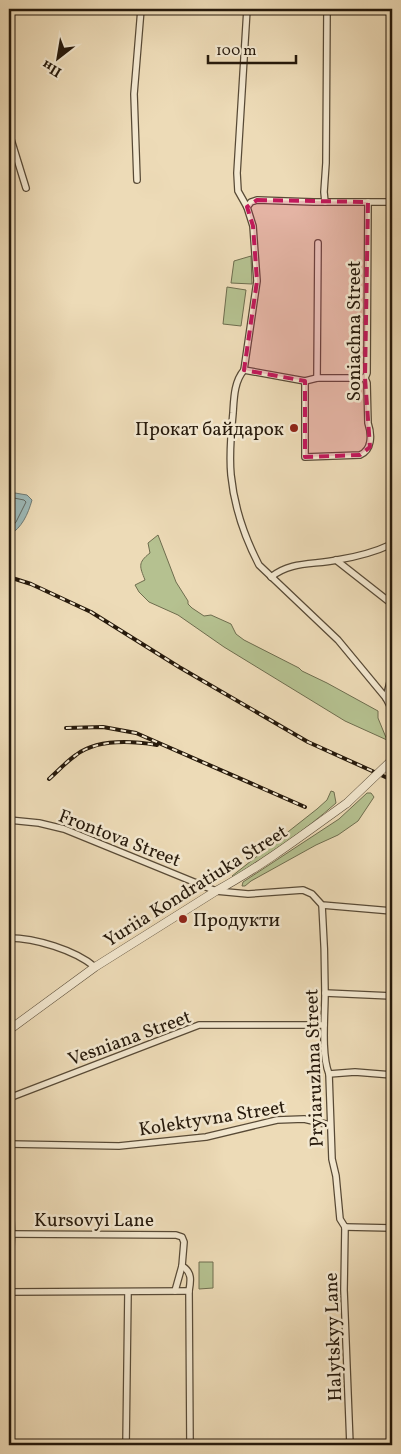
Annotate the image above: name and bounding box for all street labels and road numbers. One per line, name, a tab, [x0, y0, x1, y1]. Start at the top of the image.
street label: Soniachna Street	[342, 260, 368, 401]
street label: Frontova Street	[54, 804, 184, 874]
street label: Yuriia Kondratiuka Street	[99, 819, 293, 954]
street label: Pryiaruzhna Street	[299, 988, 331, 1148]
street label: Vesniana Street	[64, 1004, 195, 1073]
street label: Kolektyvna Street	[137, 1094, 288, 1143]
street label: Kursovyi Lane	[34, 1208, 154, 1234]
street label: Halytskyy Lane	[319, 1272, 349, 1402]

